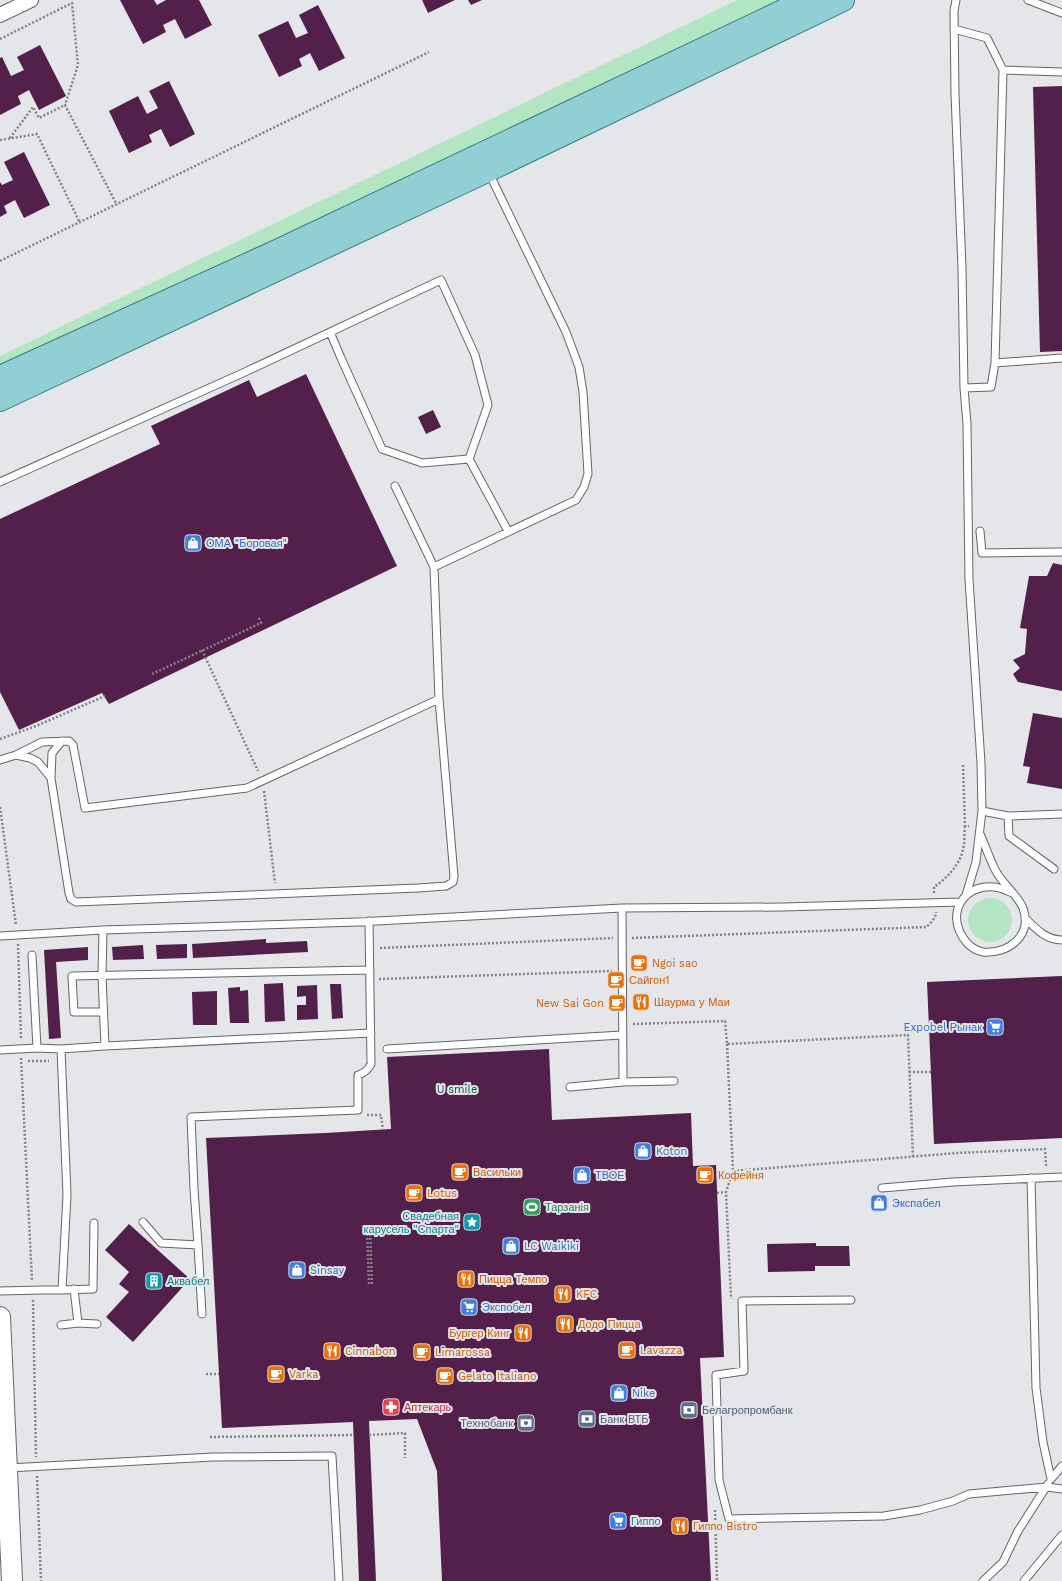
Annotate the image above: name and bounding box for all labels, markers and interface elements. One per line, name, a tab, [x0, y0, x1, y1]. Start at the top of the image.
shop icon: ОМА "Боровая"	[183, 533, 203, 553]
place label: ОМА "Боровая"	[206, 537, 287, 550]
cafe icon: Ngoi sao	[629, 953, 649, 973]
place label: Ngoi sao	[652, 957, 698, 970]
cafe icon: Сайгон1	[606, 970, 626, 990]
place label: Сайгон1	[629, 974, 670, 987]
restaurant icon: Шаурма у Маи	[631, 992, 651, 1012]
cafe icon: New Sai Gon	[607, 993, 627, 1013]
place label: Шаурма у Маи	[654, 996, 730, 1009]
place label: New Sai Gon	[536, 997, 604, 1010]
supermarket icon: Expobel Рынак	[985, 1017, 1005, 1037]
place label: Expobel Рынак	[903, 1021, 982, 1034]
park label: U smile	[437, 1083, 477, 1096]
shop icon: Koton	[633, 1141, 653, 1161]
place label: Koton	[656, 1145, 687, 1158]
cafe icon: Васильки	[450, 1162, 470, 1182]
shop icon: ТВОЕ	[572, 1165, 592, 1185]
cafe icon: Кофейня	[695, 1165, 715, 1185]
place label: Васильки	[473, 1166, 521, 1179]
place label: ТВОЕ	[595, 1169, 625, 1182]
place label: Кофейня	[718, 1169, 764, 1182]
cafe icon: Lotus	[404, 1183, 424, 1203]
place label: Lotus	[427, 1187, 457, 1200]
shop icon: Экспабел	[869, 1193, 889, 1213]
sports icon: Тарзанія	[522, 1197, 542, 1217]
place label: Экспабел	[892, 1197, 941, 1210]
place label: Тарзанія	[545, 1201, 589, 1214]
place label: Свадебная карусель "Спарта"	[364, 1210, 459, 1236]
place icon: Свадебная карусель "Спарта"	[462, 1212, 482, 1232]
shop icon: LC Waikiki	[501, 1236, 521, 1256]
place label: LC Waikiki	[524, 1240, 579, 1253]
shop icon: Sinsay	[287, 1260, 307, 1280]
place label: Sinsay	[310, 1264, 344, 1277]
restaurant icon: Пицца Темпо	[456, 1269, 476, 1289]
building icon: Аквабел	[144, 1271, 164, 1291]
place label: Пицца Темпо	[479, 1273, 547, 1286]
place label: Аквабел	[167, 1275, 209, 1288]
restaurant icon: KFC	[553, 1284, 573, 1304]
place label: KFC	[576, 1288, 598, 1301]
supermarket icon: Экспобел	[459, 1297, 479, 1317]
place label: Экспобел	[482, 1301, 531, 1314]
restaurant icon: Додо Пицца	[555, 1314, 575, 1334]
place label: Додо Пицца	[578, 1318, 641, 1331]
restaurant icon: Бургер Кинг	[513, 1323, 533, 1343]
place label: Бургер Кинг	[449, 1327, 510, 1340]
cafe icon: Lavazza	[617, 1340, 637, 1360]
restaurant icon: Cinnabon	[322, 1341, 342, 1361]
cafe icon: Limarossa	[412, 1342, 432, 1362]
place label: Lavazza	[640, 1344, 682, 1357]
place label: Cinnabon	[345, 1345, 396, 1358]
place label: Limarossa	[435, 1346, 490, 1359]
cafe icon: Varka	[266, 1364, 286, 1384]
cafe icon: Gelato Italiano	[435, 1366, 455, 1386]
place label: Varka	[289, 1368, 319, 1381]
place label: Gelato Italiano	[458, 1370, 537, 1383]
shop icon: Nike	[609, 1383, 629, 1403]
place label: Nike	[632, 1387, 655, 1400]
pharmacy icon: Аптекарь	[381, 1397, 401, 1417]
bank icon: Белагропромбанк	[679, 1400, 699, 1420]
place label: Аптекарь	[404, 1401, 452, 1414]
place label: Белагропромбанк	[702, 1404, 793, 1417]
bank icon: Банк ВТБ	[577, 1409, 597, 1429]
bank icon: Технобанк	[516, 1413, 536, 1433]
place label: Банк ВТБ	[600, 1413, 649, 1426]
place label: Технобанк	[460, 1417, 513, 1430]
supermarket icon: Гиппо	[608, 1511, 628, 1531]
place label: Гиппо	[631, 1515, 661, 1528]
restaurant icon: Гиппо Bistro	[670, 1516, 690, 1536]
place label: Гиппо Bistro	[693, 1520, 758, 1533]

